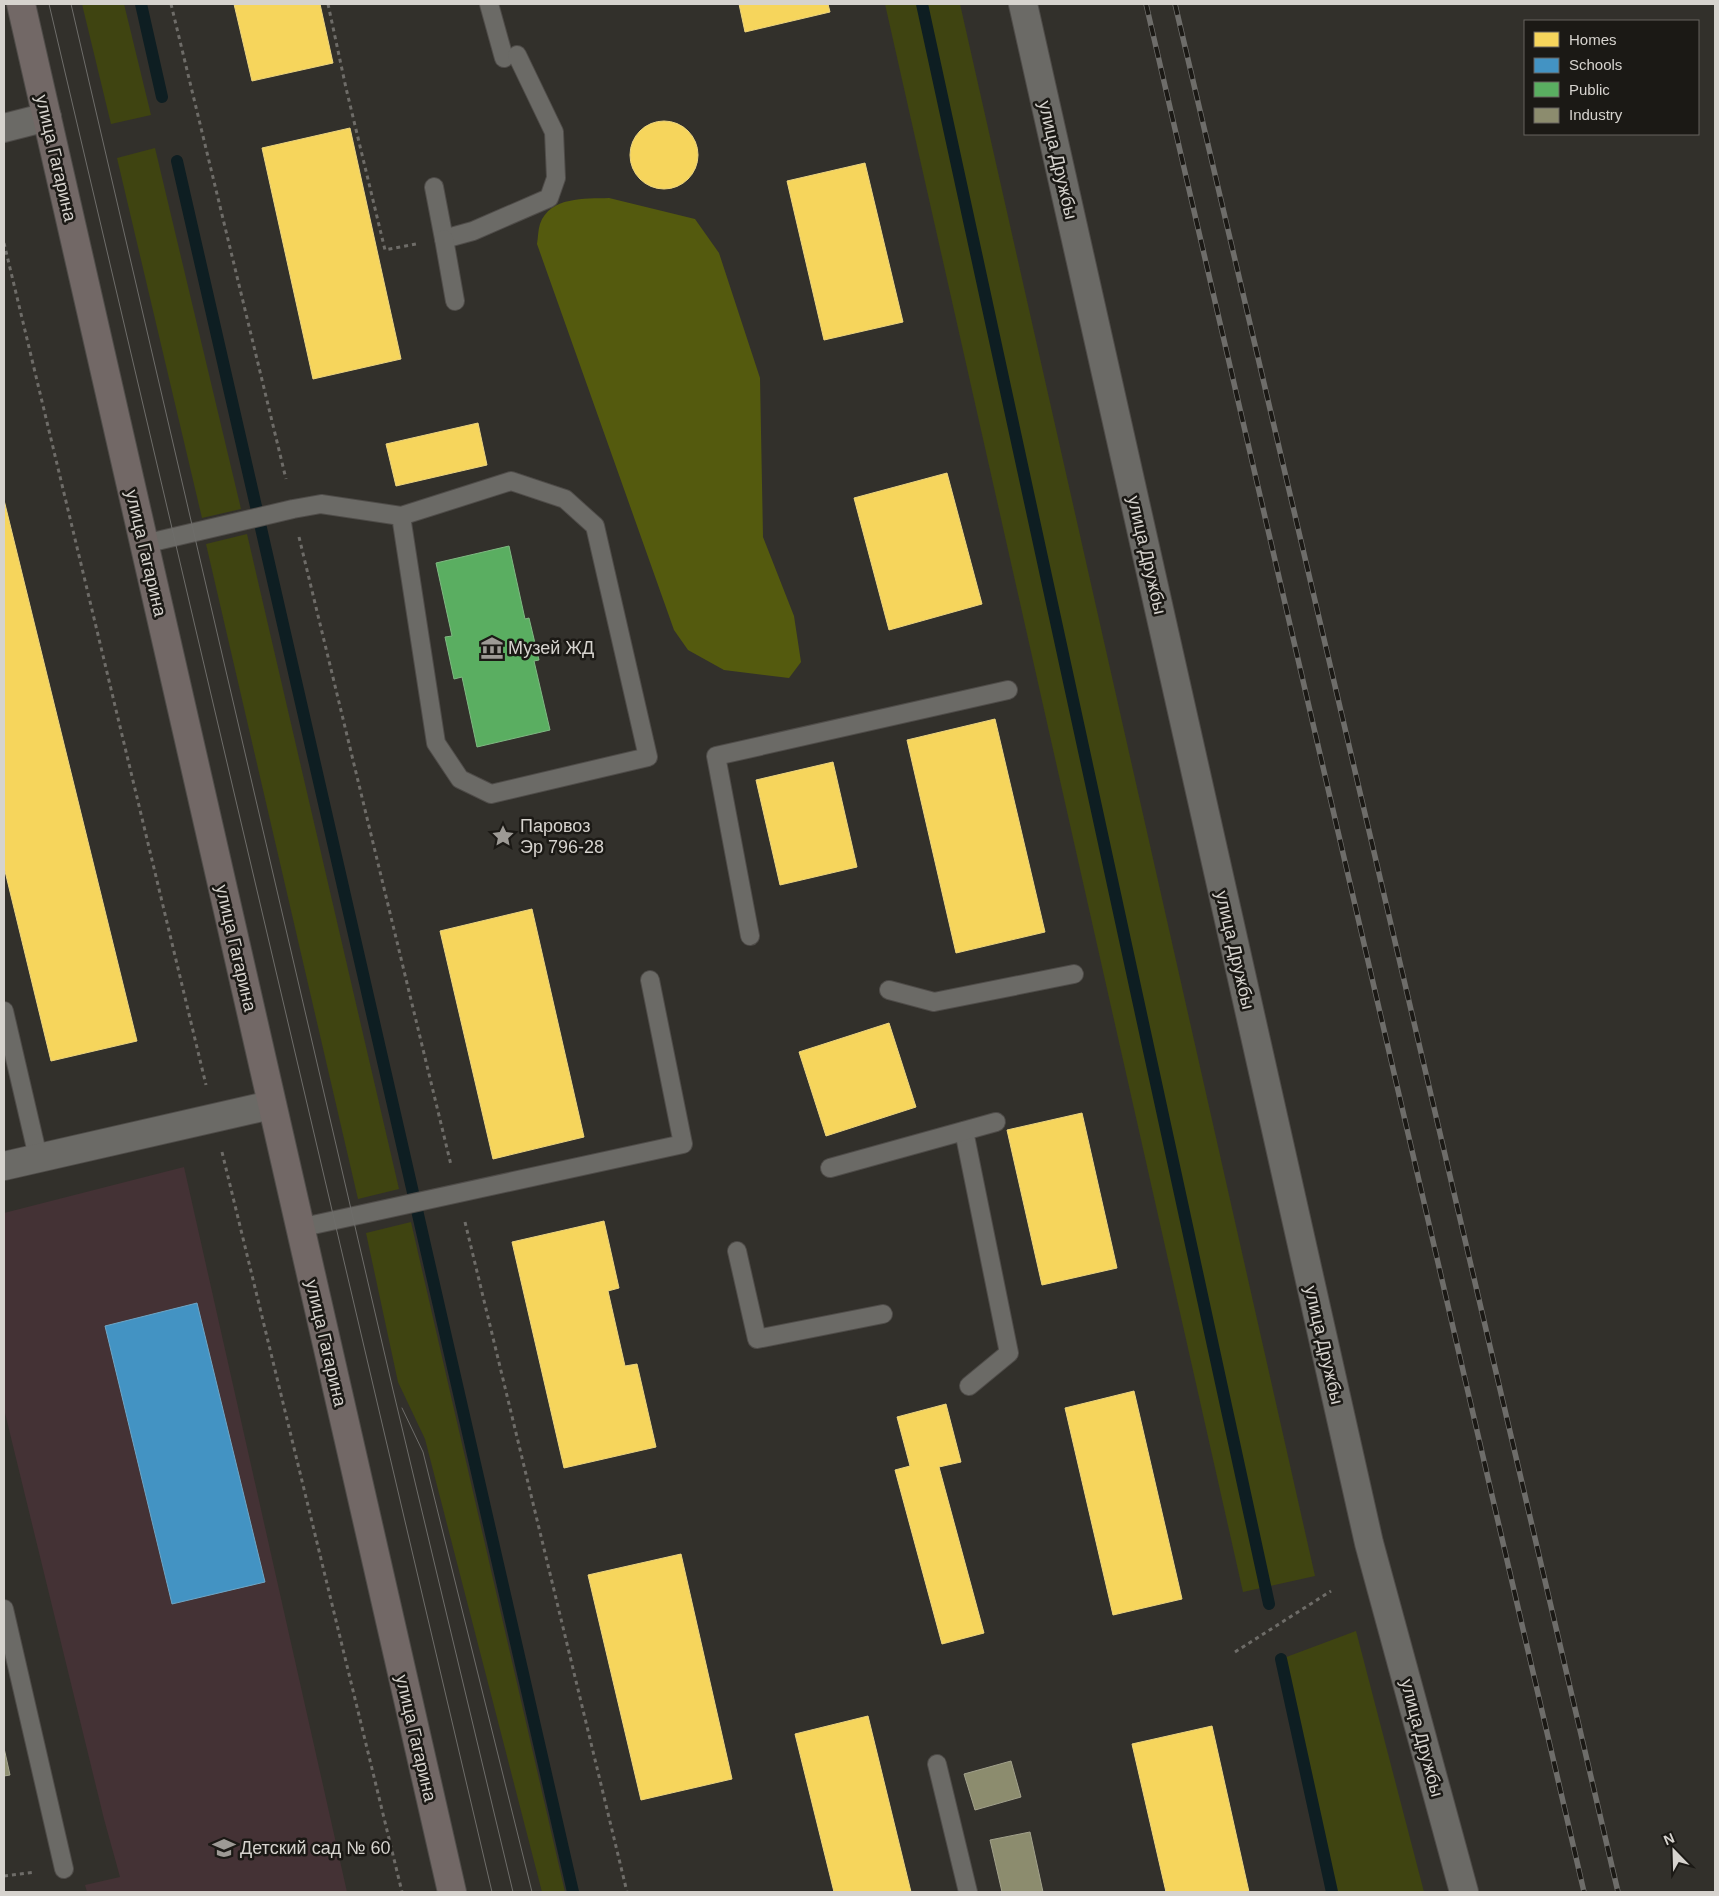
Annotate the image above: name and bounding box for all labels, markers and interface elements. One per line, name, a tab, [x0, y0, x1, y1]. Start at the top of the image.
legend	[1524, 20, 1699, 135]
text: Homes	[1569, 31, 1617, 48]
text: Schools	[1569, 56, 1622, 73]
text: Public	[1569, 81, 1610, 98]
street label: улица Гагарина	[32, 93, 81, 224]
street label: улица Дружбы	[1035, 99, 1081, 221]
text: Industry	[1569, 106, 1623, 123]
street label: улица Гагарина	[122, 488, 171, 619]
street label: улица Дружбы	[1124, 494, 1170, 616]
museum icon: Музей ЖД	[479, 635, 505, 661]
place label: Музей ЖД	[508, 638, 594, 658]
place label: Паровоз Эр 796-28	[520, 816, 604, 857]
place icon: Паровоз Эр 796-28	[490, 823, 516, 849]
street label: улица Гагарина	[212, 883, 261, 1014]
street label: улица Дружбы	[1212, 889, 1258, 1011]
street label: улица Гагарина	[302, 1278, 351, 1409]
street label: улица Дружбы	[1301, 1284, 1347, 1406]
street label: улица Гагарина	[392, 1673, 441, 1804]
street label: улица Дружбы	[1397, 1677, 1447, 1799]
north arrow	[1649, 1826, 1699, 1876]
text: N	[1661, 1830, 1677, 1848]
school or university icon: Детский сад № 60	[211, 1835, 237, 1861]
place label: Детский сад № 60	[240, 1838, 390, 1858]

